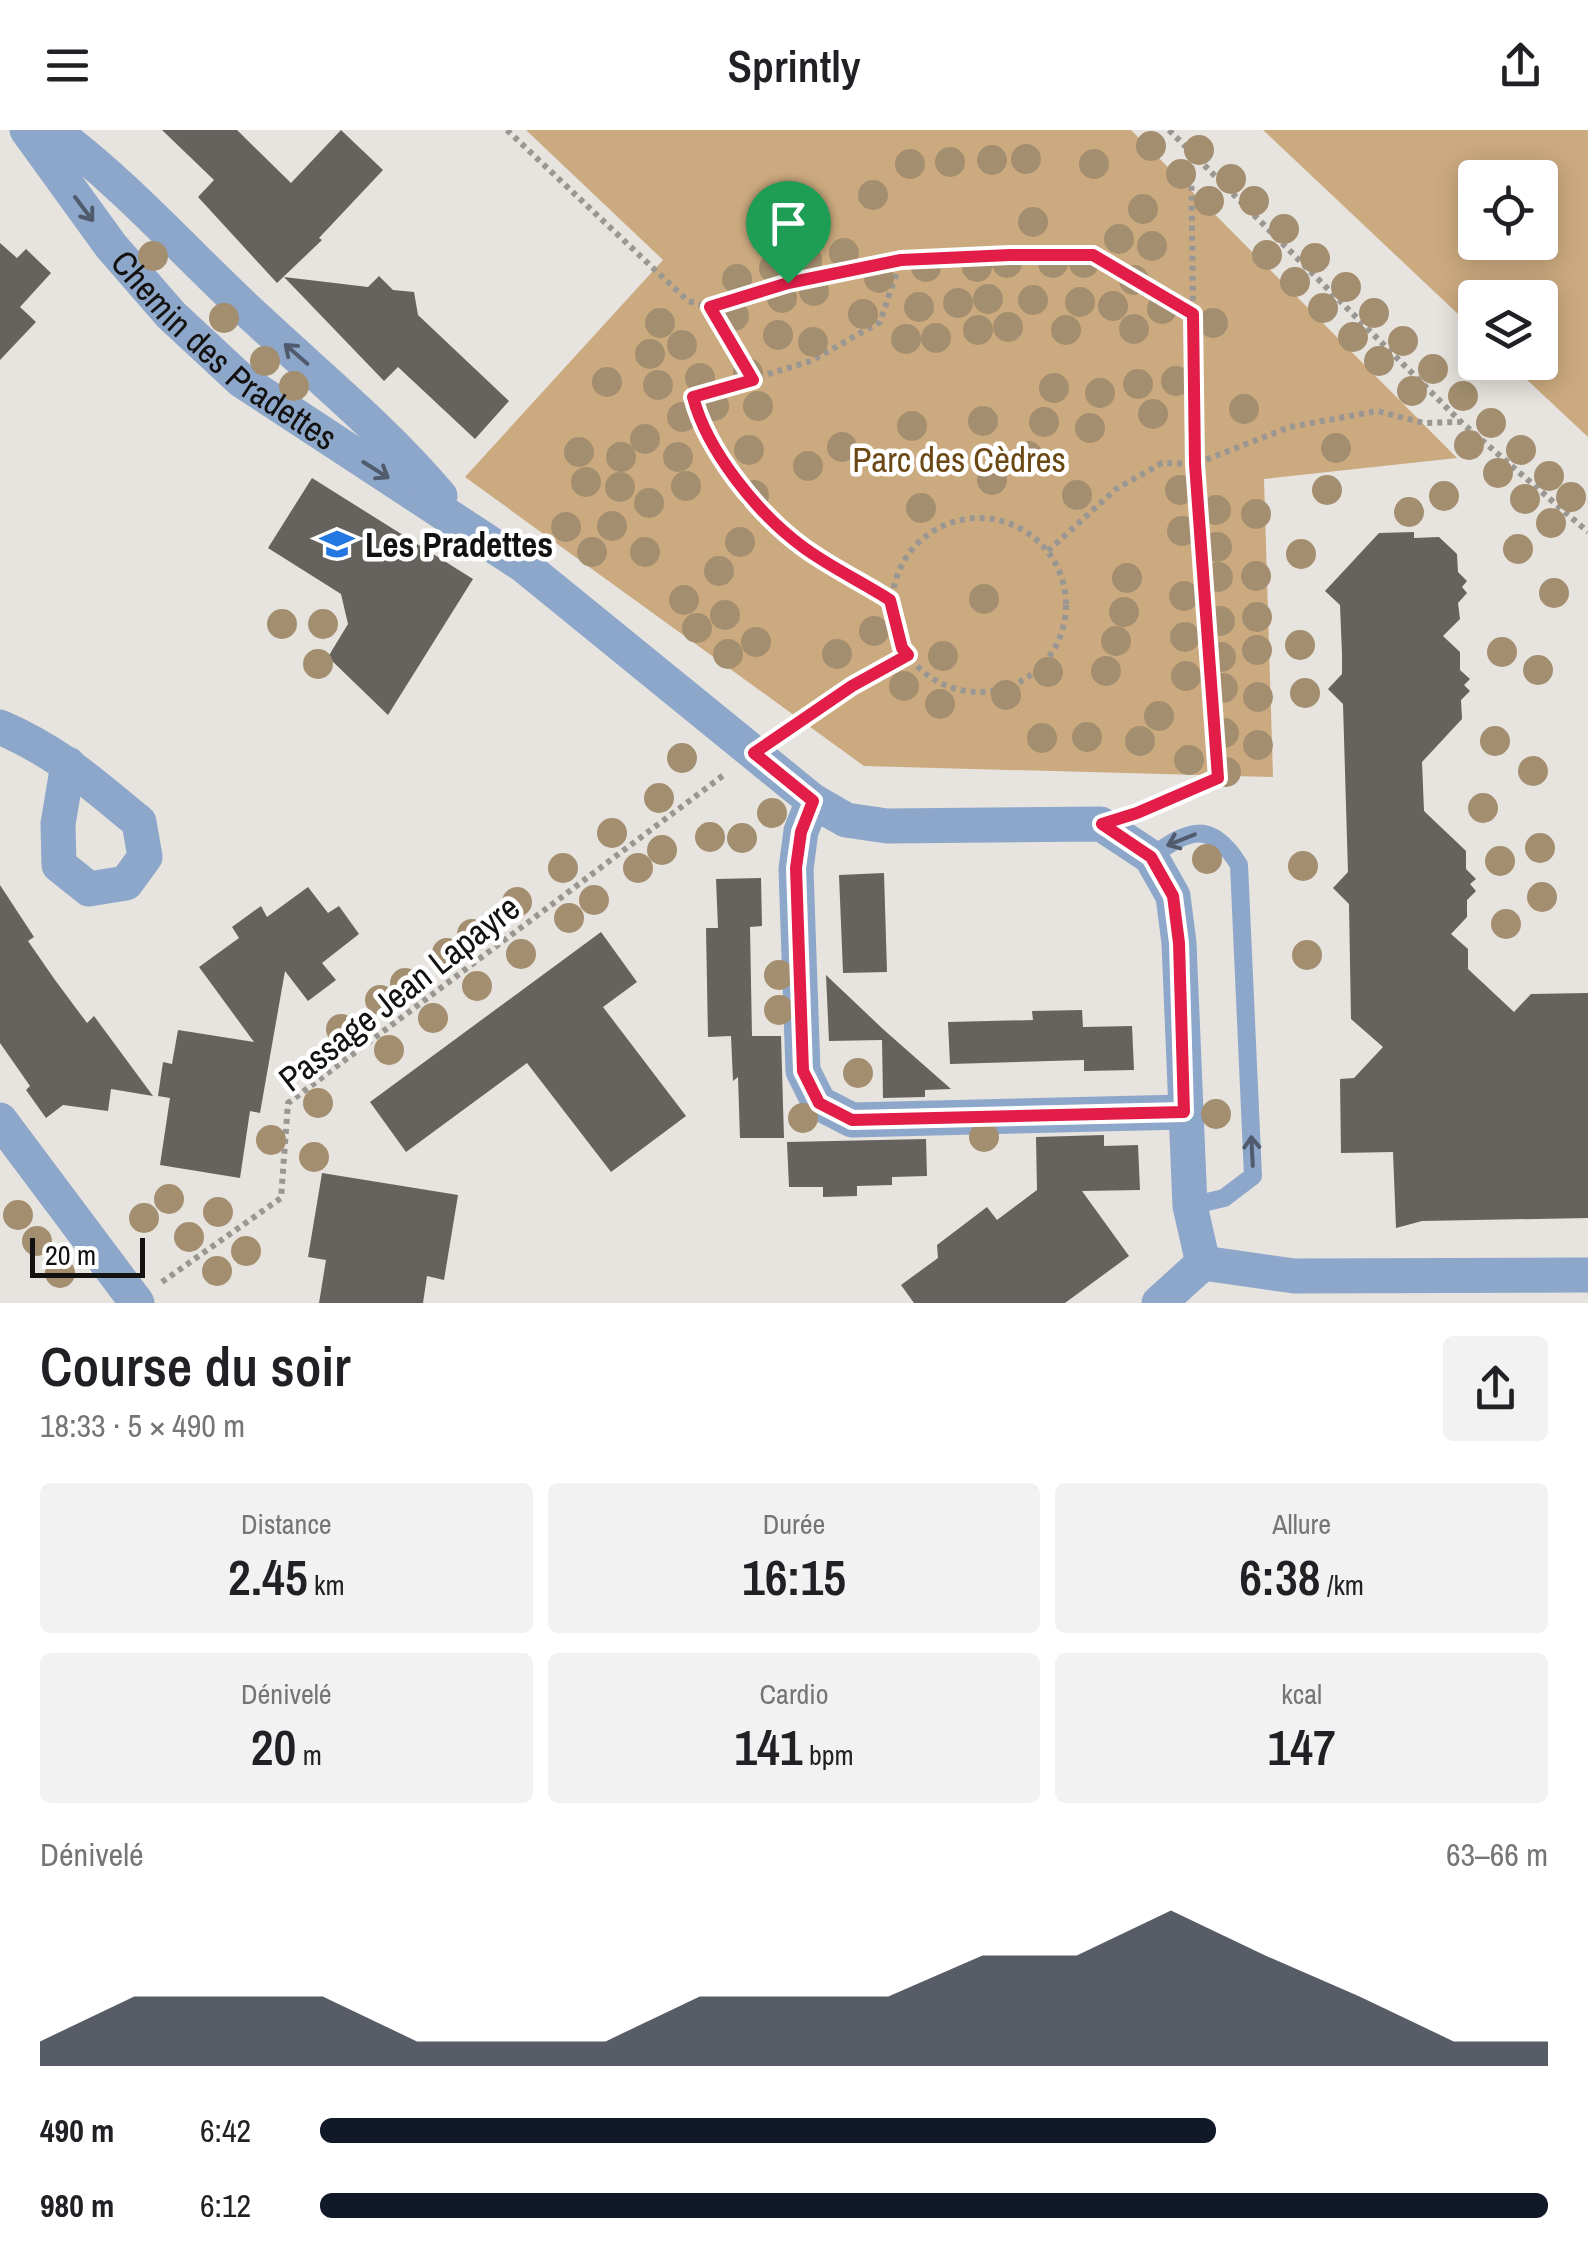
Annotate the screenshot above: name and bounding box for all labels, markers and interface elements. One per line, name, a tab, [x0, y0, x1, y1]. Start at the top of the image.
text: Sprintly	[727, 35, 861, 96]
icon: menu	[40, 38, 95, 93]
icon: share	[1493, 38, 1548, 93]
map controls	[1458, 160, 1558, 380]
button: locate	[1458, 160, 1558, 260]
pin	[746, 181, 831, 284]
one-way arrow	[73, 195, 94, 222]
icon: arrive	[761, 196, 816, 251]
street label: Chemin des Pradettes	[101, 240, 346, 460]
button: layers	[1458, 280, 1558, 380]
one-way arrow	[284, 343, 309, 366]
park label: Parc des Cèdres	[852, 436, 1066, 483]
one-way arrow	[361, 459, 390, 480]
place label: Les Pradettes	[365, 521, 553, 568]
school or university icon: Les Pradettes	[318, 525, 356, 563]
one-way arrow	[1166, 833, 1196, 851]
street label: Passage Jean Lapayre	[269, 884, 529, 1102]
one-way arrow	[1242, 1135, 1261, 1167]
scale bar	[30, 1233, 145, 1278]
text: 20 m	[45, 1236, 96, 1274]
text: Course du soir	[40, 1329, 351, 1403]
button: share	[1443, 1336, 1548, 1441]
text: 18:33 · 5 × 490 m	[40, 1404, 245, 1447]
text: Distance	[241, 1505, 332, 1543]
text: Durée	[763, 1505, 825, 1543]
text: Allure	[1272, 1505, 1331, 1543]
text: 2.45	[228, 1543, 308, 1611]
text: 16:15	[742, 1543, 846, 1611]
text: 6:38	[1239, 1543, 1321, 1611]
text: km	[308, 1566, 345, 1604]
text: /km	[1321, 1566, 1364, 1604]
text: Dénivelé	[241, 1675, 332, 1713]
text: Cardio	[760, 1675, 828, 1713]
text: kcal	[1281, 1675, 1322, 1713]
text: 20	[251, 1713, 296, 1781]
text: 141	[734, 1713, 803, 1781]
text: 147	[1267, 1713, 1336, 1781]
text: m	[296, 1736, 322, 1774]
text: bpm	[803, 1736, 854, 1774]
text: Dénivelé	[40, 1833, 144, 1876]
text: 63–66 m	[1446, 1833, 1548, 1876]
text: 490 m	[40, 2109, 114, 2152]
text: 6:42	[200, 2109, 251, 2152]
text: 980 m	[40, 2184, 114, 2227]
text: 6:12	[200, 2184, 251, 2227]

